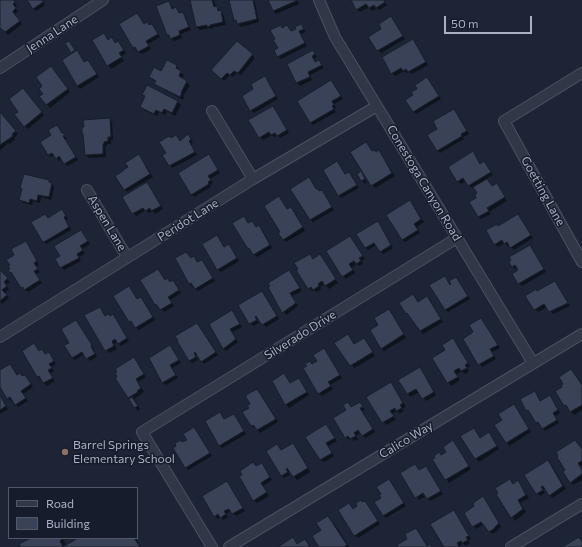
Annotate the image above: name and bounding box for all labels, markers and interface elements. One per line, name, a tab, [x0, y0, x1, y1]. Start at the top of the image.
scale bar	[446, 8, 534, 34]
street label: Jenna Lane	[24, 12, 80, 56]
text: 50 m	[451, 16, 479, 30]
street label: Conestoga Canyon Road	[384, 122, 464, 244]
street label: Goetting Lane	[518, 154, 568, 228]
street label: Aspen Lane	[85, 192, 129, 254]
street label: Peridot Lane	[155, 196, 221, 244]
street label: Silverado Drive	[262, 307, 338, 363]
street label: Calico Way	[377, 418, 435, 462]
place label: Barrel Springs Elementary School	[73, 438, 175, 466]
marker: Barrel Springs Elementary School	[60, 447, 70, 457]
legend	[8, 487, 138, 539]
text: Road	[46, 496, 74, 510]
text: Building	[46, 516, 90, 530]

